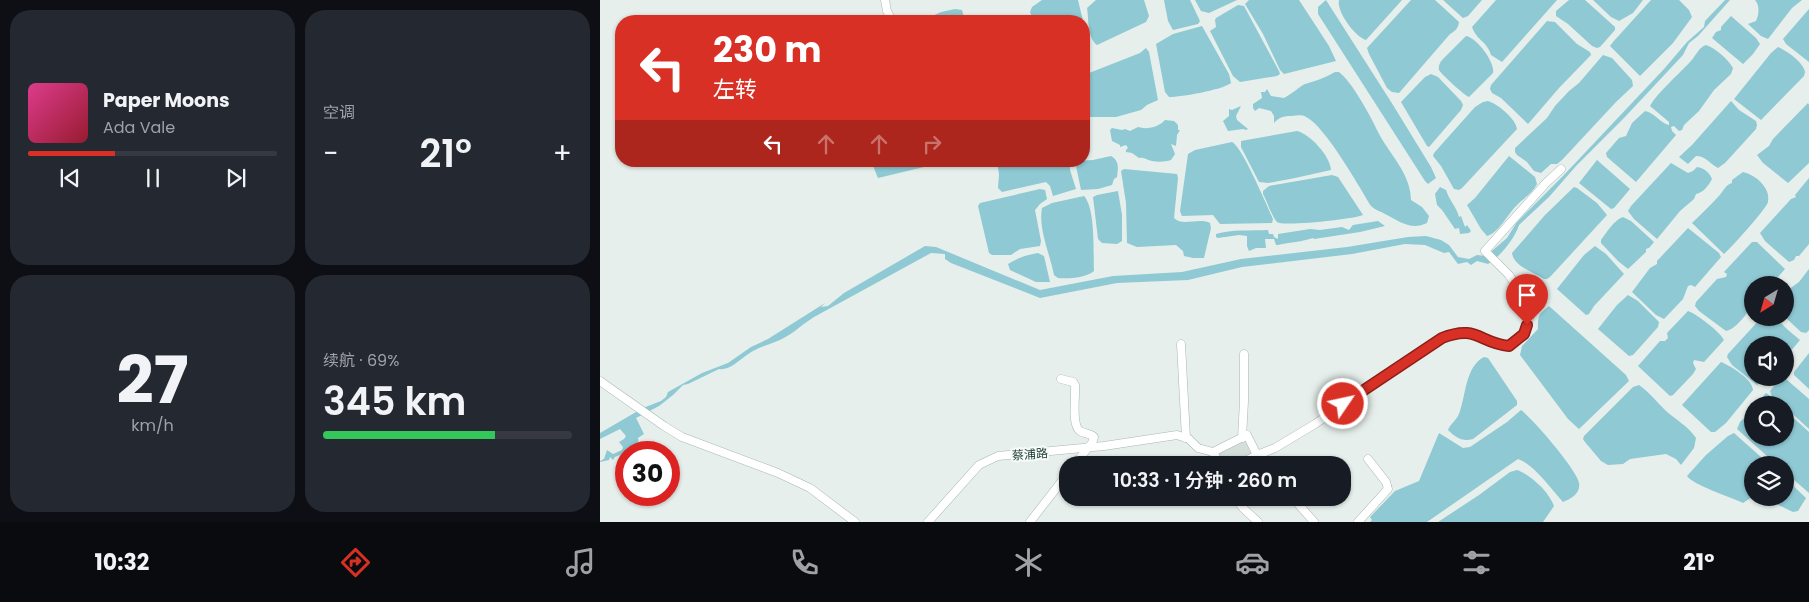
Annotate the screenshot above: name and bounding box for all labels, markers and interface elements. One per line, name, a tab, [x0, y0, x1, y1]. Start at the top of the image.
text: 230 m	[713, 25, 821, 74]
icon: left	[630, 35, 695, 100]
text: 左转	[713, 74, 757, 105]
text: Paper Moons	[103, 87, 230, 114]
text: 空调	[323, 101, 355, 124]
text: Ada Vale	[103, 116, 175, 139]
text: 21°	[419, 127, 472, 180]
icon: left	[759, 130, 787, 158]
icon: ahead	[812, 130, 840, 158]
icon: ahead	[865, 130, 893, 158]
icon: right	[918, 130, 946, 158]
text: −	[323, 134, 338, 173]
text: +	[553, 134, 572, 173]
icon: previous	[56, 164, 84, 192]
icon: pause	[139, 164, 167, 192]
icon: next	[222, 164, 250, 192]
pin	[1506, 274, 1548, 325]
north arrow	[1744, 276, 1794, 326]
map controls	[1744, 276, 1794, 506]
icon: arrive	[1513, 281, 1541, 309]
text: 27	[117, 335, 188, 426]
button: sound	[1744, 336, 1794, 386]
text: 续航 · 69%	[323, 349, 399, 372]
text: 345 km	[323, 375, 466, 428]
position arrow	[1316, 377, 1368, 429]
button: search	[1744, 396, 1794, 446]
text: km/h	[131, 414, 174, 437]
speed limit sign: 30	[615, 441, 680, 506]
street label: 蔡浦路	[1011, 444, 1049, 464]
button: layers	[1744, 456, 1794, 506]
text: 10:33 · 1 分钟 · 260 m	[1113, 467, 1297, 494]
icon: directions	[338, 545, 373, 580]
icon: music	[563, 545, 598, 580]
icon: phone	[787, 545, 822, 580]
icon: climate	[1011, 545, 1046, 580]
icon: car	[1235, 545, 1270, 580]
icon: filters	[1459, 545, 1494, 580]
text: 10:32	[95, 547, 149, 578]
text: 21°	[1683, 547, 1714, 578]

